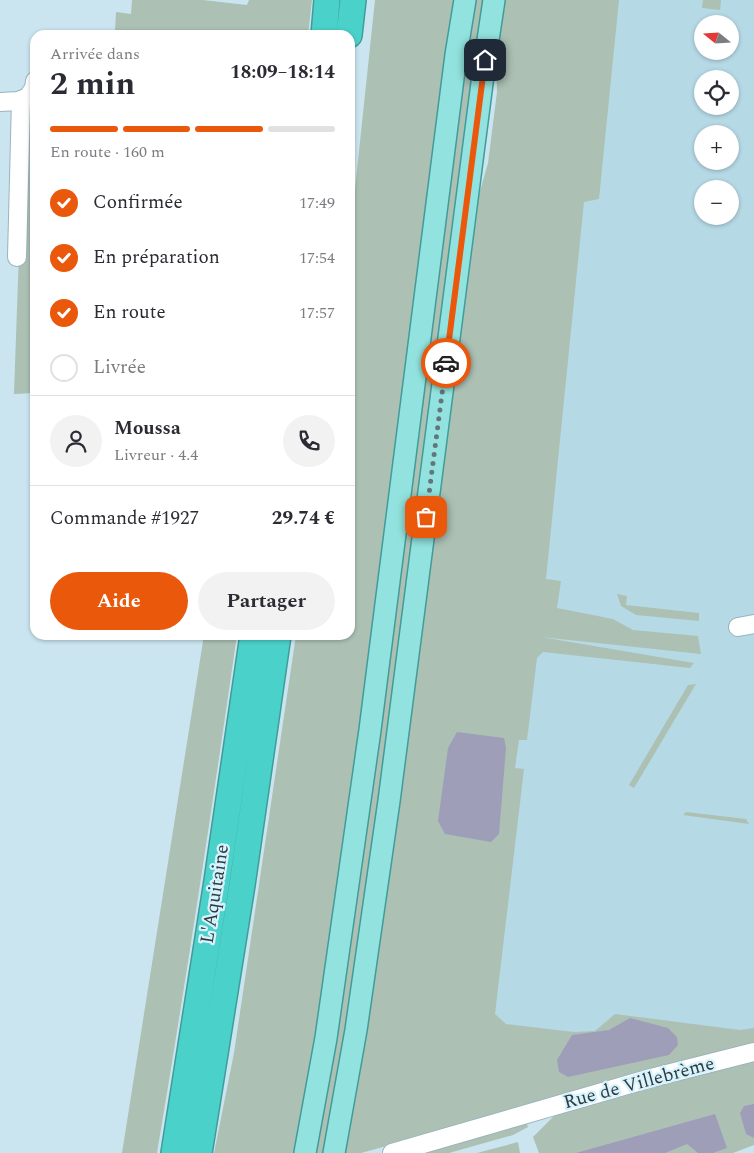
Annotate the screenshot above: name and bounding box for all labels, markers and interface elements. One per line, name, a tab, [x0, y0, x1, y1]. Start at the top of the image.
north arrow	[694, 15, 739, 60]
map controls	[694, 15, 739, 225]
pin	[464, 39, 506, 81]
text: Arrivée dans	[50, 42, 140, 66]
icon: home	[471, 46, 499, 74]
text: 18:09–18:14	[230, 58, 335, 87]
text: 2 min	[50, 60, 135, 109]
button: locate	[694, 70, 739, 115]
button: +	[694, 125, 739, 170]
text: En route · 160 m	[50, 140, 165, 164]
button: −	[694, 180, 739, 225]
text: Confirmée	[93, 188, 183, 217]
icon: check	[50, 189, 78, 217]
text: 17:49	[299, 191, 335, 215]
text: En préparation	[93, 243, 220, 272]
icon: check	[50, 244, 78, 272]
text: 17:54	[299, 246, 335, 270]
text: En route	[93, 298, 166, 327]
icon: check	[50, 299, 78, 327]
text: 17:57	[299, 301, 335, 325]
courier	[421, 338, 471, 388]
icon: car	[432, 349, 460, 377]
text: Livrée	[93, 353, 146, 382]
text: Moussa	[114, 414, 181, 443]
button: person	[50, 415, 102, 467]
button: phone	[283, 415, 335, 467]
text: Livreur · 4.4	[114, 443, 198, 467]
pin	[405, 496, 447, 538]
icon: bag	[412, 503, 440, 531]
text: Commande #1927	[50, 504, 199, 533]
text: 29.74 €	[272, 504, 335, 533]
button: Aide	[50, 572, 188, 630]
button: Partager	[198, 572, 335, 630]
street label: L'Aquitaine	[193, 842, 237, 946]
street label: Rue de Villebrème	[560, 1049, 718, 1117]

